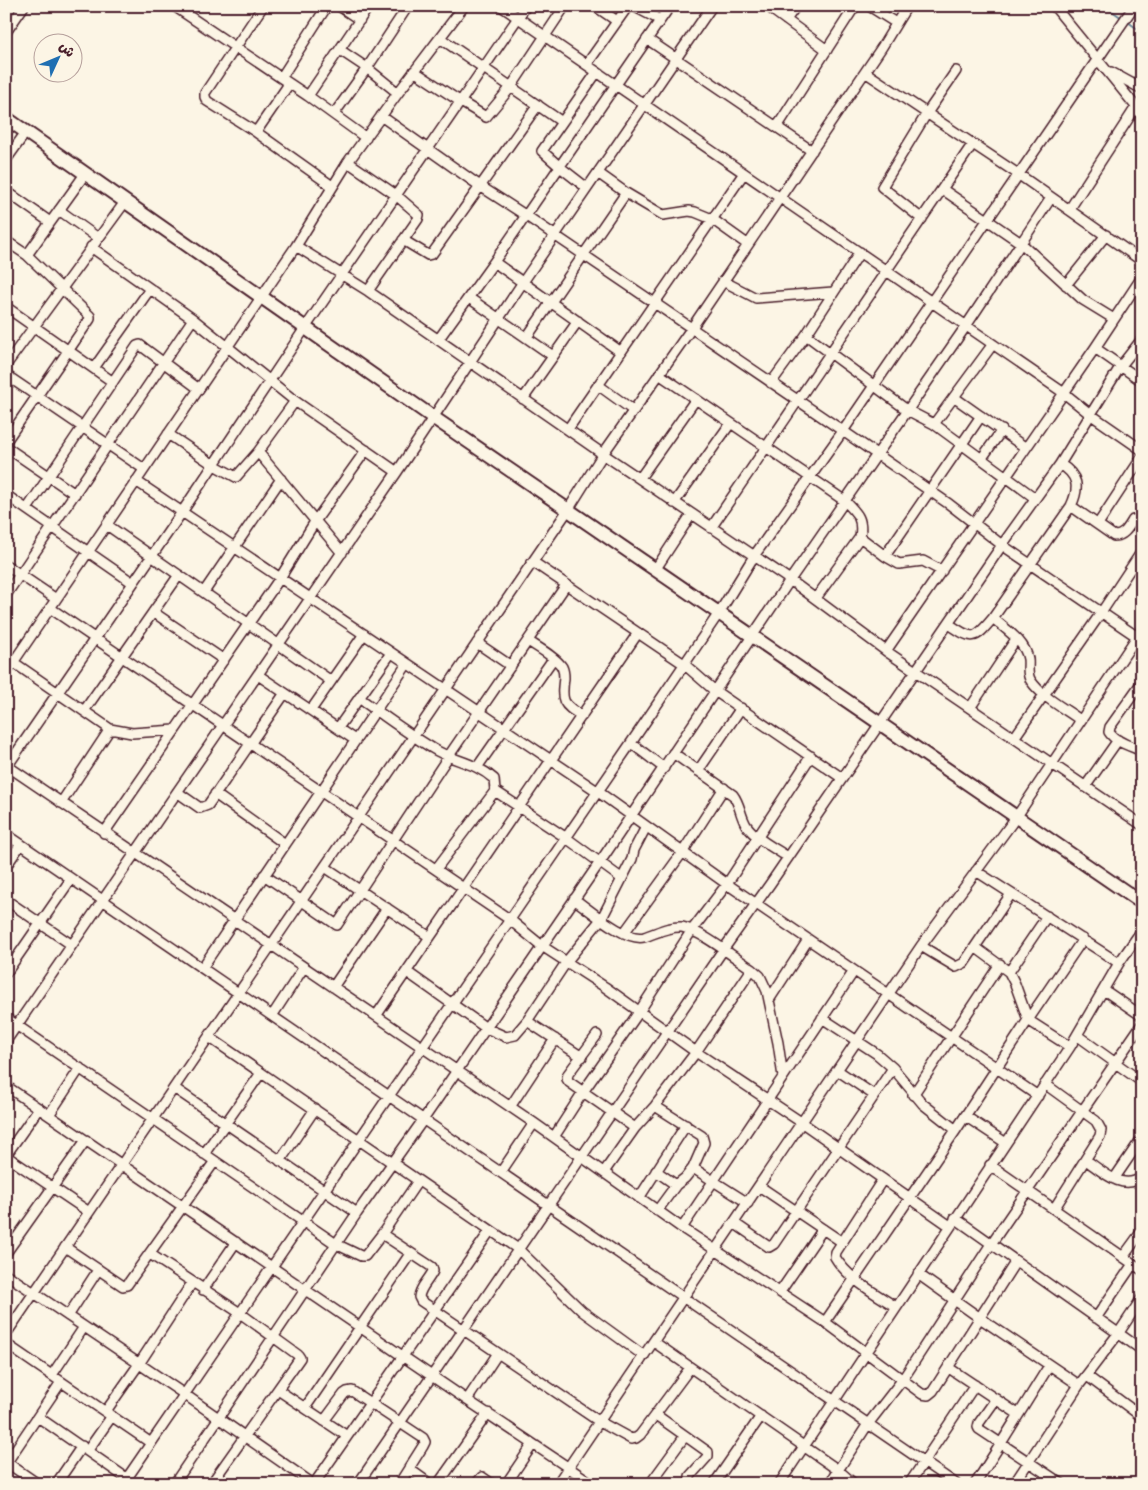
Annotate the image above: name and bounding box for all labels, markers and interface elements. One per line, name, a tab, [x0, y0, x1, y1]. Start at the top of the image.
north arrow	[32, 32, 82, 82]
text: ش	[56, 38, 78, 61]

